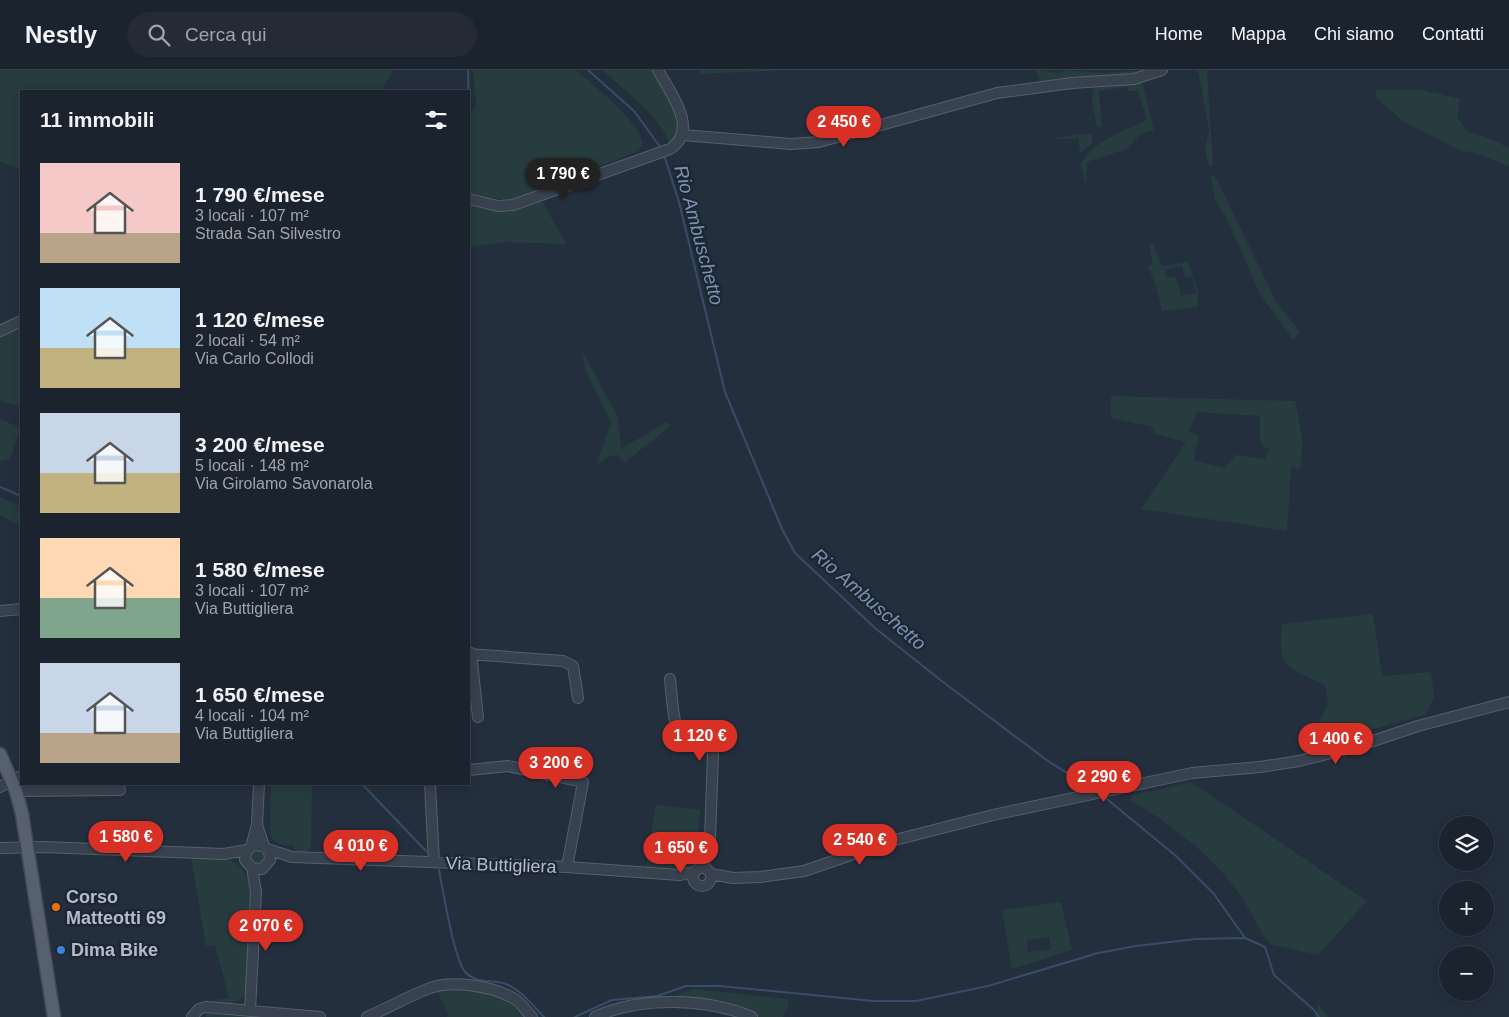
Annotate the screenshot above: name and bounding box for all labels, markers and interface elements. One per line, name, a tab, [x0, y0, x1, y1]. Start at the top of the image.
search box	[127, 12, 477, 57]
text: Nestly	[25, 21, 97, 48]
icon: search	[145, 21, 173, 49]
text: Cerca qui	[185, 24, 266, 45]
text: Home	[1155, 24, 1203, 44]
text: Mappa	[1231, 24, 1286, 44]
text: Chi siamo	[1314, 24, 1394, 44]
text: Contatti	[1422, 24, 1484, 44]
icon: filters	[422, 106, 450, 134]
pin: 2 450 €	[798, 106, 890, 148]
text: 11 immobili	[40, 108, 154, 131]
text: 2 450 €	[817, 113, 871, 130]
pin: 1 790 €	[517, 158, 609, 200]
water label: Rio Ambuschetto	[670, 163, 728, 307]
text: 1 790 €	[536, 165, 590, 182]
icon: home	[80, 183, 140, 243]
text: 1 790 €/mese	[195, 183, 325, 206]
text: 3 locali · 107 m²	[195, 207, 309, 224]
text: Strada San Silvestro	[195, 225, 341, 242]
icon: home	[80, 308, 140, 368]
text: 1 120 €/mese	[195, 308, 325, 331]
text: 2 locali · 54 m²	[195, 332, 300, 349]
text: Via Carlo Collodi	[195, 350, 314, 367]
icon: home	[80, 433, 140, 493]
text: 3 200 €/mese	[195, 433, 325, 456]
text: 5 locali · 148 m²	[195, 457, 309, 474]
text: Via Girolamo Savonarola	[195, 475, 373, 492]
water label: Rio Ambuschetto	[808, 544, 930, 654]
icon: home	[80, 558, 140, 618]
text: 1 580 €/mese	[195, 558, 325, 581]
text: 3 locali · 107 m²	[195, 582, 309, 599]
text: Via Buttigliera	[195, 600, 293, 617]
icon: home	[80, 683, 140, 743]
text: 1 650 €/mese	[195, 683, 325, 706]
text: 4 locali · 104 m²	[195, 707, 309, 724]
pin: 1 120 €	[654, 720, 746, 762]
pin: 1 400 €	[1290, 722, 1382, 765]
text: Via Buttigliera	[195, 725, 293, 742]
text: 1 120 €	[673, 727, 727, 744]
text: 1 400 €	[1309, 730, 1363, 747]
pin: 3 200 €	[510, 746, 602, 789]
text: 3 200 €	[529, 754, 583, 771]
pin: 2 290 €	[1058, 760, 1150, 803]
text: 2 290 €	[1077, 768, 1131, 785]
map controls	[1439, 816, 1494, 1001]
button: layers	[1439, 816, 1494, 871]
pin: 1 580 €	[80, 820, 172, 863]
pin: 2 540 €	[814, 824, 906, 866]
text: 1 580 €	[99, 828, 153, 845]
pin: 4 010 €	[315, 830, 407, 872]
text: 2 540 €	[833, 831, 887, 848]
pin: 1 650 €	[635, 832, 727, 874]
text: 4 010 €	[334, 837, 388, 854]
text: 1 650 €	[654, 839, 708, 856]
street label: Via Buttigliera	[445, 853, 558, 877]
button: +	[1439, 881, 1494, 936]
place label: Corso Matteotti 69	[66, 887, 166, 928]
marker: Corso Matteotti 69	[50, 901, 62, 913]
pin: 2 070 €	[220, 910, 312, 952]
text: 2 070 €	[239, 917, 293, 934]
place label: Dima Bike	[71, 940, 158, 960]
marker: Dima Bike	[55, 944, 67, 956]
button: −	[1439, 946, 1494, 1001]

